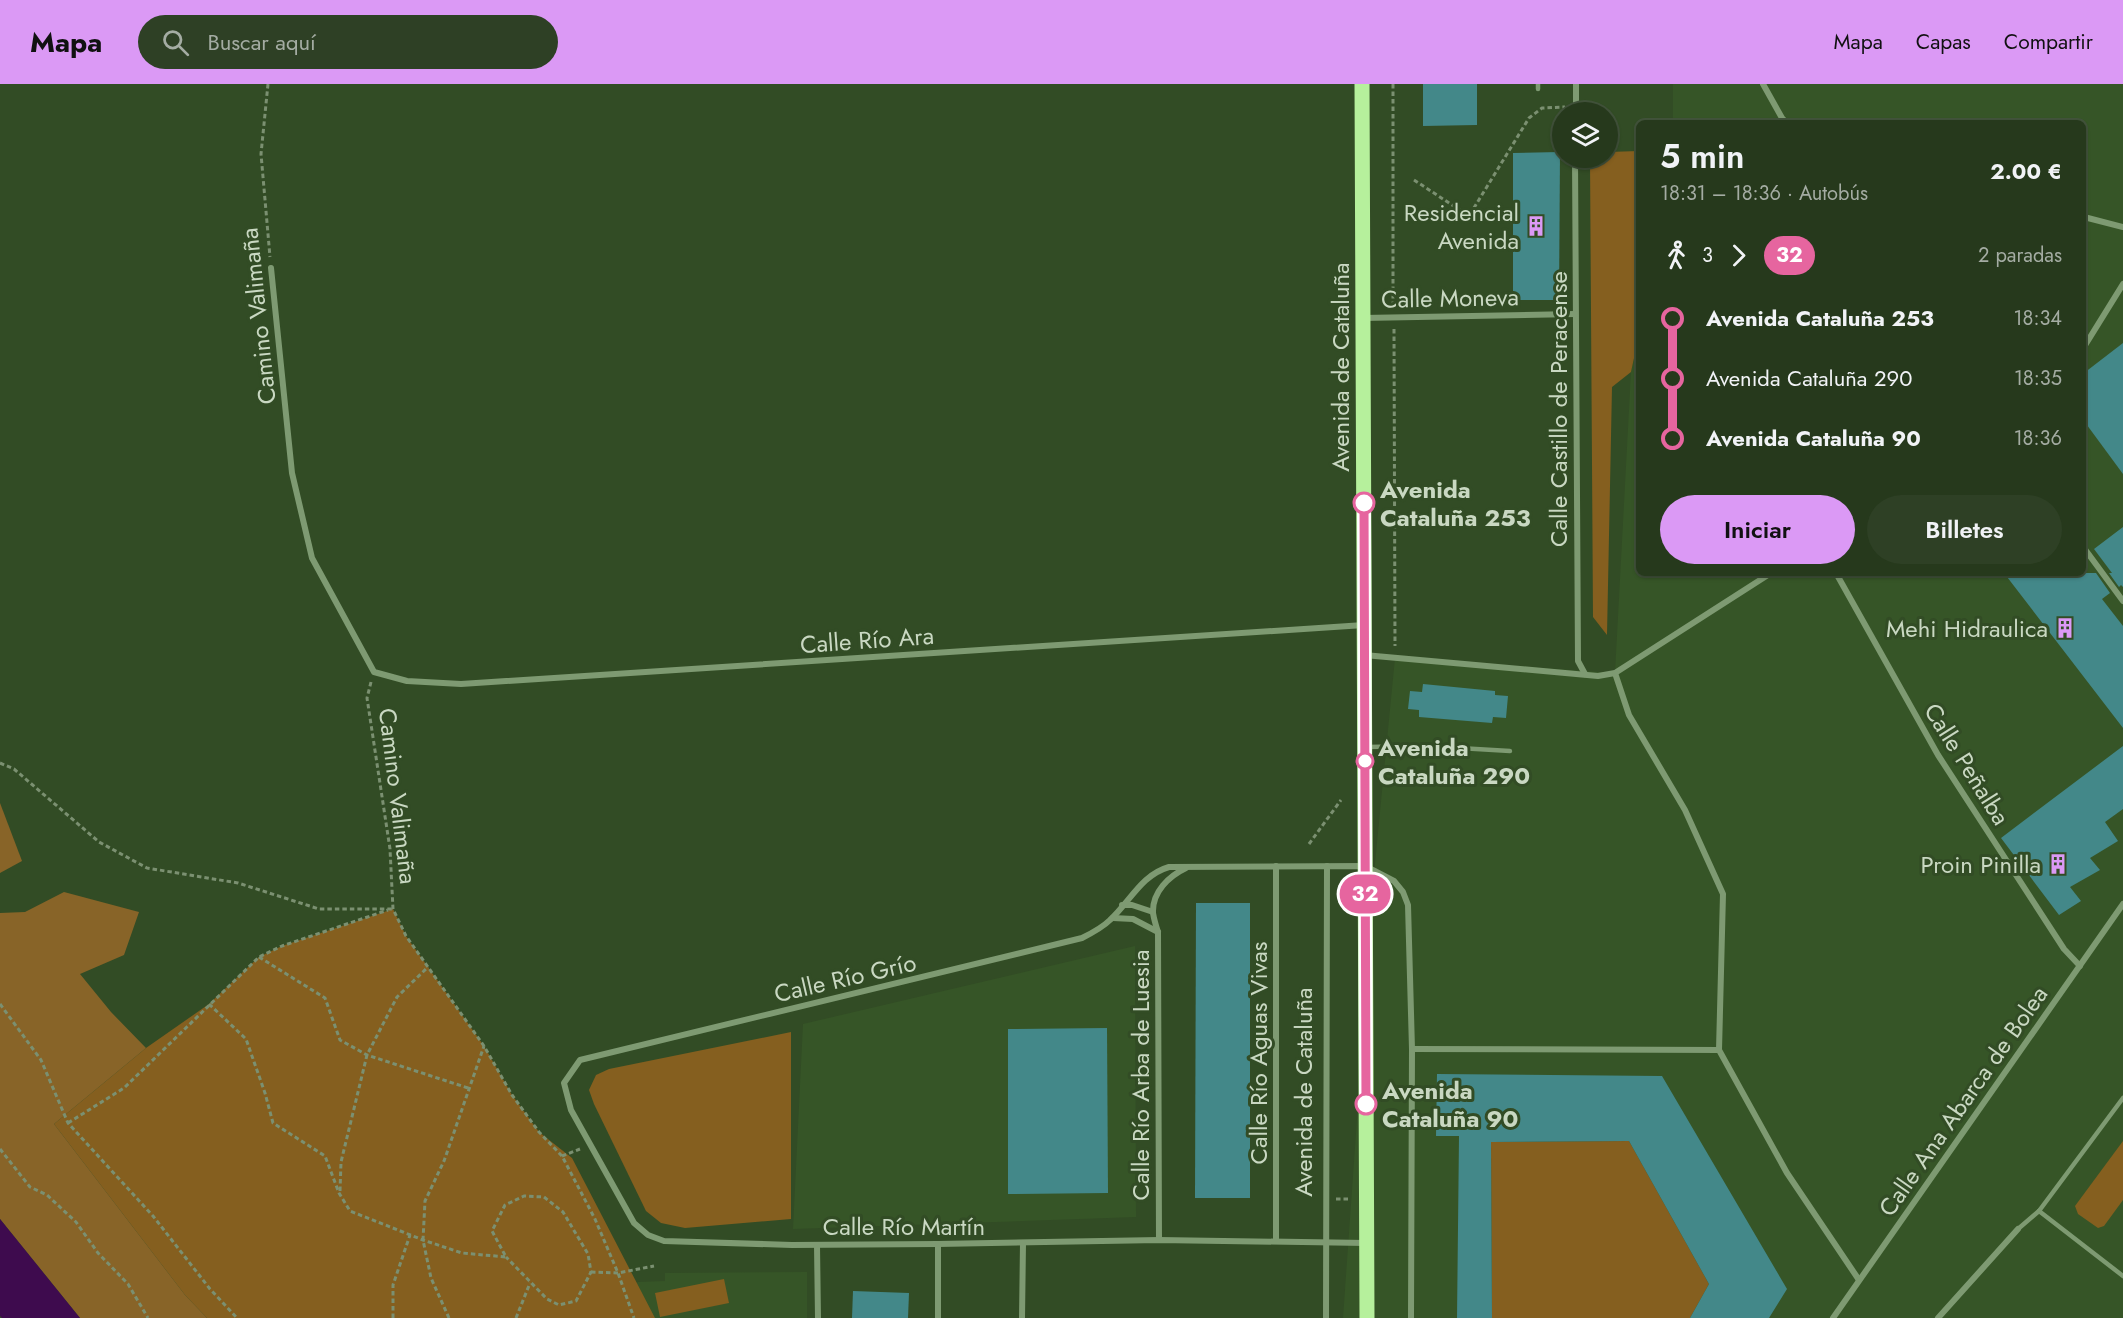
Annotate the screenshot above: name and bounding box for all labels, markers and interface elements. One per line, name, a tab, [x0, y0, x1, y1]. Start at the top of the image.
search box	[138, 15, 558, 69]
text: Mapa	[30, 22, 102, 63]
icon: search	[159, 26, 192, 59]
text: Buscar aquí	[207, 26, 316, 58]
text: Mapa	[1834, 27, 1883, 57]
text: Capas	[1916, 27, 1971, 57]
text: Compartir	[2004, 27, 2093, 57]
map controls	[1552, 102, 1618, 168]
button: layers	[1552, 102, 1618, 168]
text: 5 min	[1660, 133, 1744, 180]
text: 2.00 €	[1990, 155, 2062, 187]
text: 18:31 – 18:36 · Autobús	[1660, 179, 1868, 208]
place label: Residencial Avenida	[1404, 195, 1519, 258]
building icon: Residencial Avenida	[1524, 214, 1548, 238]
street label: Camino Valimaña	[231, 226, 285, 406]
icon: walk	[1660, 239, 1693, 272]
icon: forward	[1722, 239, 1755, 272]
text: 32	[1776, 240, 1803, 270]
text: 3	[1702, 241, 1713, 270]
text: 2 paradas	[1978, 241, 2062, 270]
street label: Avenida de Cataluña	[1323, 262, 1358, 472]
street label: Calle Castillo de Peracense	[1541, 271, 1576, 547]
street label: Calle Moneva	[1381, 279, 1519, 317]
text: Avenida Cataluña 253	[1706, 302, 1934, 334]
text: 18:34	[2014, 304, 2062, 333]
text: Avenida Cataluña 290	[1706, 362, 1912, 394]
text: 18:35	[2014, 364, 2062, 393]
text: Avenida Cataluña 90	[1706, 422, 1921, 454]
text: 18:36	[2014, 424, 2062, 453]
place label: Avenida Cataluña 253	[1379, 472, 1531, 535]
marker: Avenida Cataluña 253	[1353, 492, 1375, 514]
button: Iniciar	[1660, 495, 1855, 564]
button: Billetes	[1867, 495, 2062, 564]
place label: Mehi Hidraulica	[1886, 611, 2048, 646]
building icon: Mehi Hidraulica	[2053, 616, 2077, 640]
street label: Calle Río Ara	[799, 618, 935, 662]
street label: Calle Peñalba	[1916, 696, 2018, 832]
street label: Camino Valimaña	[370, 706, 426, 886]
place label: Avenida Cataluña 290	[1377, 730, 1530, 793]
marker: Avenida Cataluña 290	[1356, 752, 1374, 770]
place label: Proin Pinilla	[1920, 847, 2041, 882]
building icon: Proin Pinilla	[2046, 852, 2070, 876]
line badge: 32	[1338, 874, 1392, 914]
text: 32	[1352, 879, 1378, 909]
street label: Calle Río Aguas Vivas	[1241, 942, 1276, 1164]
street label: Calle Río Grío	[771, 945, 919, 1011]
street label: Calle Río Arba de Luesia	[1123, 949, 1158, 1201]
street label: Calle Ana Abarca de Bolea	[1870, 979, 2056, 1223]
street label: Avenida de Cataluña	[1286, 987, 1321, 1197]
place label: Avenida Cataluña 90	[1381, 1073, 1519, 1136]
marker: Avenida Cataluña 90	[1355, 1093, 1377, 1115]
street label: Calle Río Martín	[823, 1209, 985, 1244]

